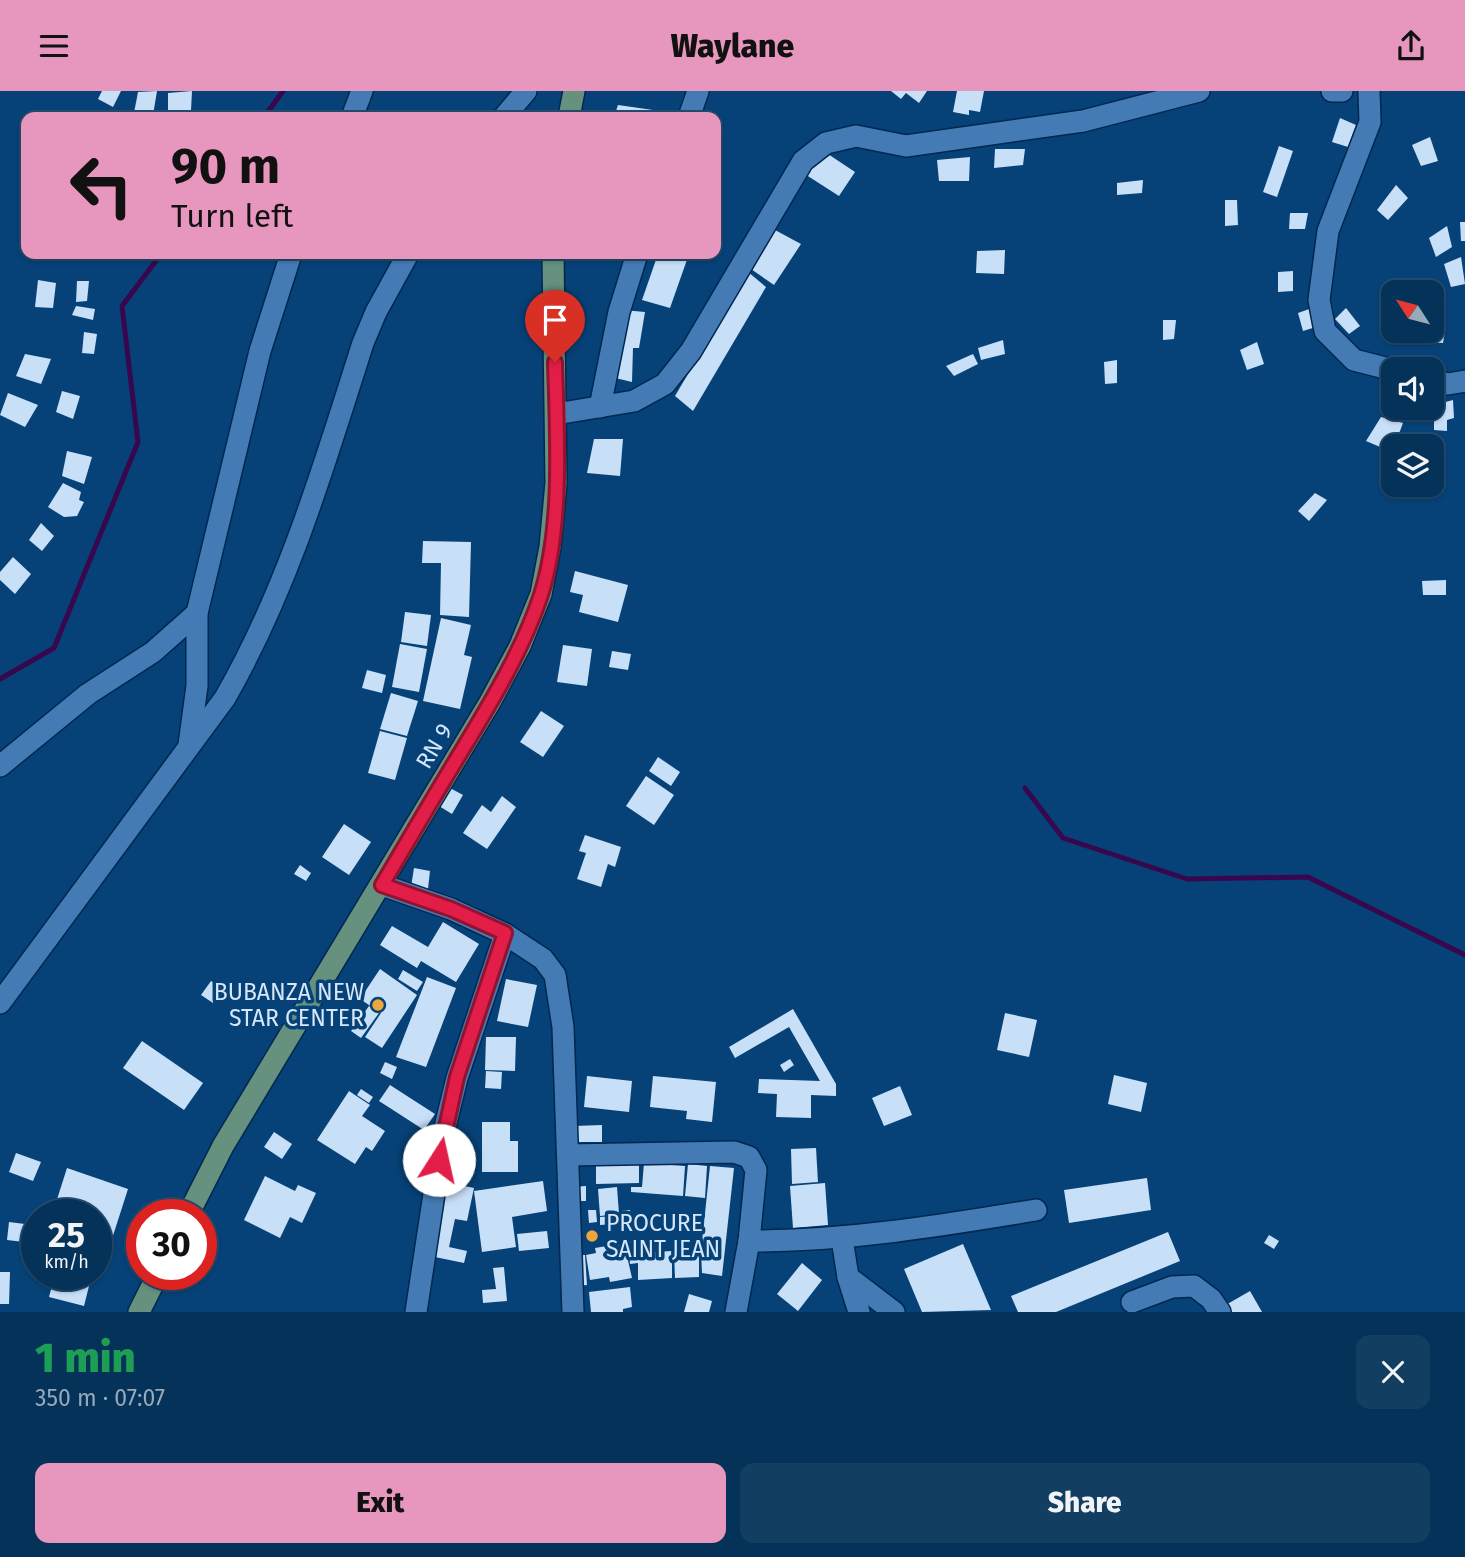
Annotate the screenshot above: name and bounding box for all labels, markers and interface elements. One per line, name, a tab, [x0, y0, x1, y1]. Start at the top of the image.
icon: menu	[35, 27, 73, 65]
text: Waylane	[671, 27, 794, 65]
icon: share	[1392, 27, 1430, 65]
text: 90 m	[171, 137, 280, 196]
icon: left	[56, 140, 147, 231]
text: Turn left	[171, 197, 293, 235]
north arrow	[1381, 280, 1444, 343]
map controls	[1381, 280, 1444, 497]
pin	[525, 290, 585, 362]
icon: arrive	[536, 301, 574, 339]
button: sound	[1381, 357, 1444, 420]
button: layers	[1381, 434, 1444, 497]
street label: RN 9	[410, 718, 458, 774]
place label: BUBANZA NEW STAR CENTER	[214, 978, 364, 1032]
marker: BUBANZA NEW STAR CENTER	[370, 997, 386, 1013]
position arrow	[402, 1123, 476, 1197]
speed limit sign: 30	[126, 1199, 217, 1290]
place label: PROCURE SAINT JEAN	[606, 1209, 720, 1263]
text: 25	[48, 1214, 85, 1256]
marker: PROCURE SAINT JEAN	[584, 1228, 600, 1244]
text: km/h	[44, 1251, 89, 1273]
text: 1 min	[35, 1333, 136, 1383]
button: close	[1356, 1335, 1430, 1409]
text: 350 m · 07:07	[35, 1384, 165, 1412]
button: Exit	[35, 1463, 726, 1543]
button: Share	[740, 1463, 1430, 1543]

